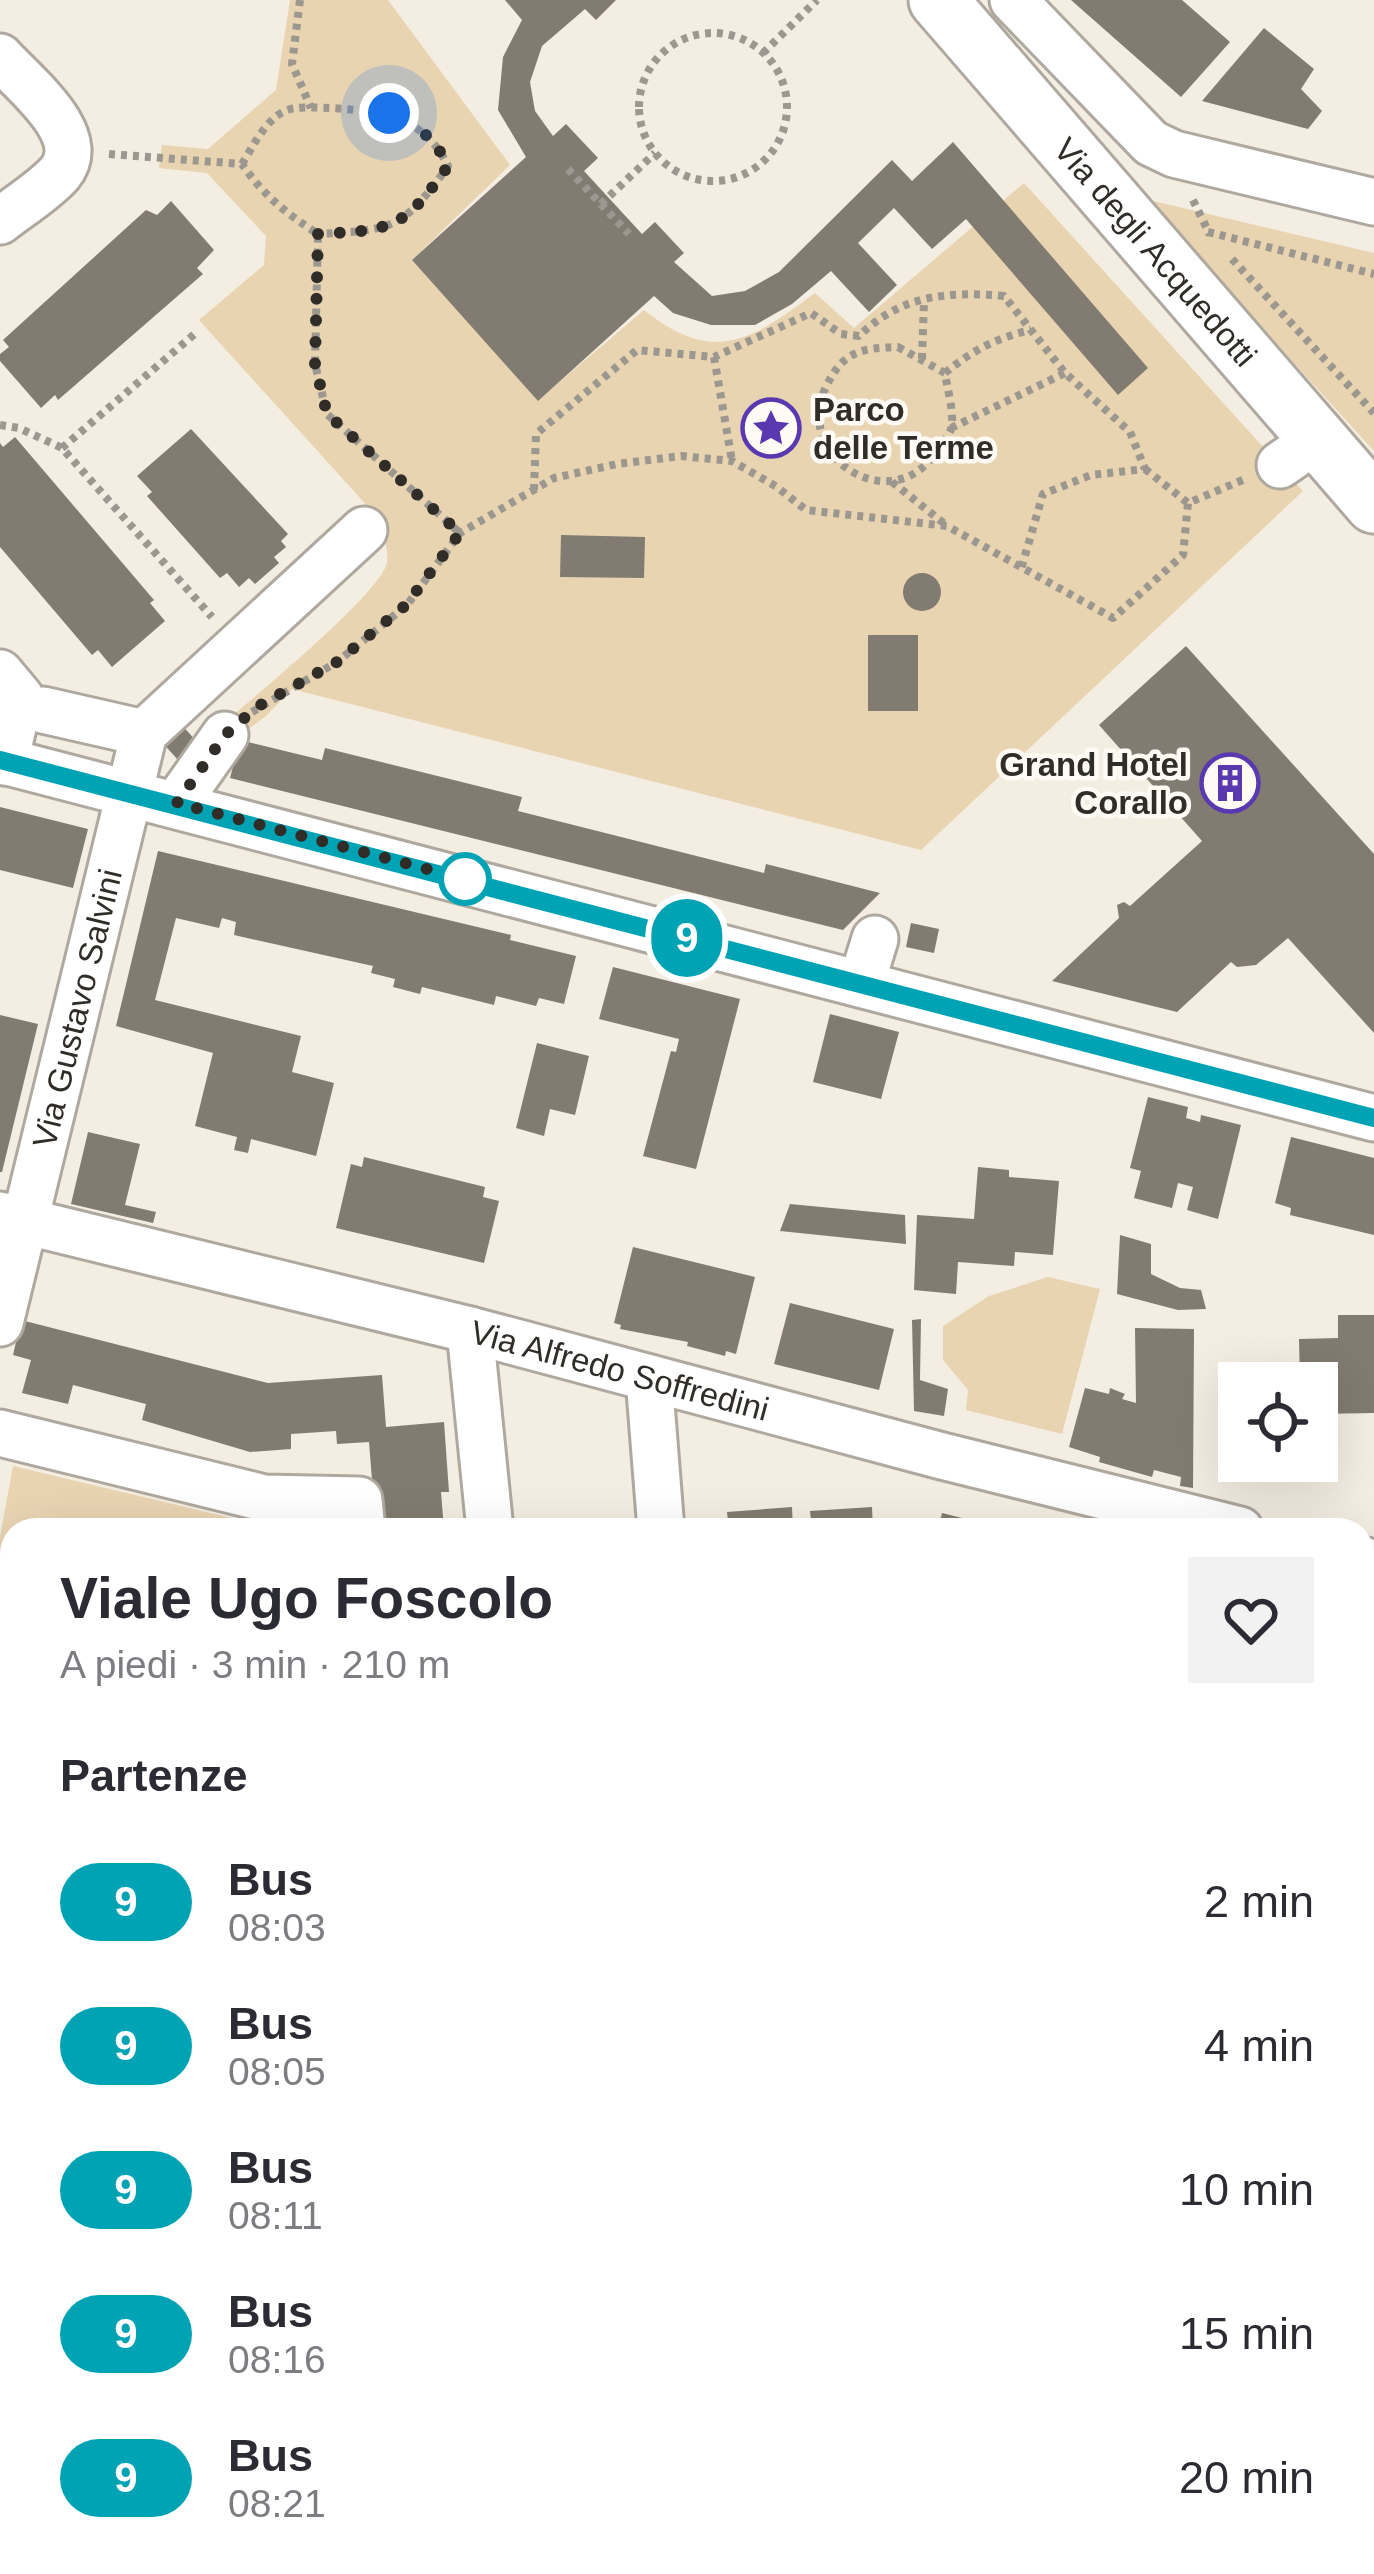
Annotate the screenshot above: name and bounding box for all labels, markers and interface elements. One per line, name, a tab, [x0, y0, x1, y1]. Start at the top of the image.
your location	[359, 83, 419, 143]
street label: Via degli Acquedotti	[1047, 130, 1265, 373]
place label: Parco delle Terme	[813, 391, 994, 466]
place icon: Parco delle Terme	[740, 397, 802, 459]
place label: Grand Hotel Corallo	[999, 746, 1188, 821]
building icon: Grand Hotel Corallo	[1199, 752, 1261, 814]
unlabelled marker	[440, 854, 490, 904]
street label: Via Gustavo Salvini	[25, 865, 129, 1151]
line badge: 9	[648, 899, 726, 977]
text: 9	[675, 914, 699, 961]
street label: Via Alfredo Soffredini	[467, 1313, 773, 1427]
map controls	[1218, 1362, 1338, 1482]
button: locate	[1218, 1362, 1338, 1482]
button: heart	[1188, 1557, 1314, 1683]
text: Viale Ugo Foscolo	[60, 1566, 553, 1630]
text: A piedi · 3 min · 210 m	[60, 1643, 450, 1686]
text: Partenze	[60, 1750, 248, 1801]
text: Bus	[228, 1854, 313, 1905]
text: 2 min	[1204, 1876, 1314, 1927]
text: 9	[114, 1878, 138, 1925]
text: 08:03	[228, 1906, 326, 1949]
text: Bus	[228, 1998, 313, 2049]
text: 4 min	[1204, 2020, 1314, 2071]
text: 9	[114, 2022, 138, 2069]
text: 08:05	[228, 2050, 326, 2093]
text: Bus	[228, 2142, 313, 2193]
text: 10 min	[1179, 2164, 1314, 2215]
text: 9	[114, 2166, 138, 2213]
text: 08:11	[228, 2194, 323, 2237]
text: Bus	[228, 2286, 313, 2337]
text: 15 min	[1179, 2308, 1314, 2359]
text: 9	[114, 2310, 138, 2357]
text: 08:16	[228, 2338, 326, 2381]
text: Bus	[228, 2430, 313, 2481]
text: 20 min	[1179, 2452, 1314, 2503]
text: 9	[114, 2454, 138, 2501]
text: 08:21	[228, 2482, 326, 2525]

